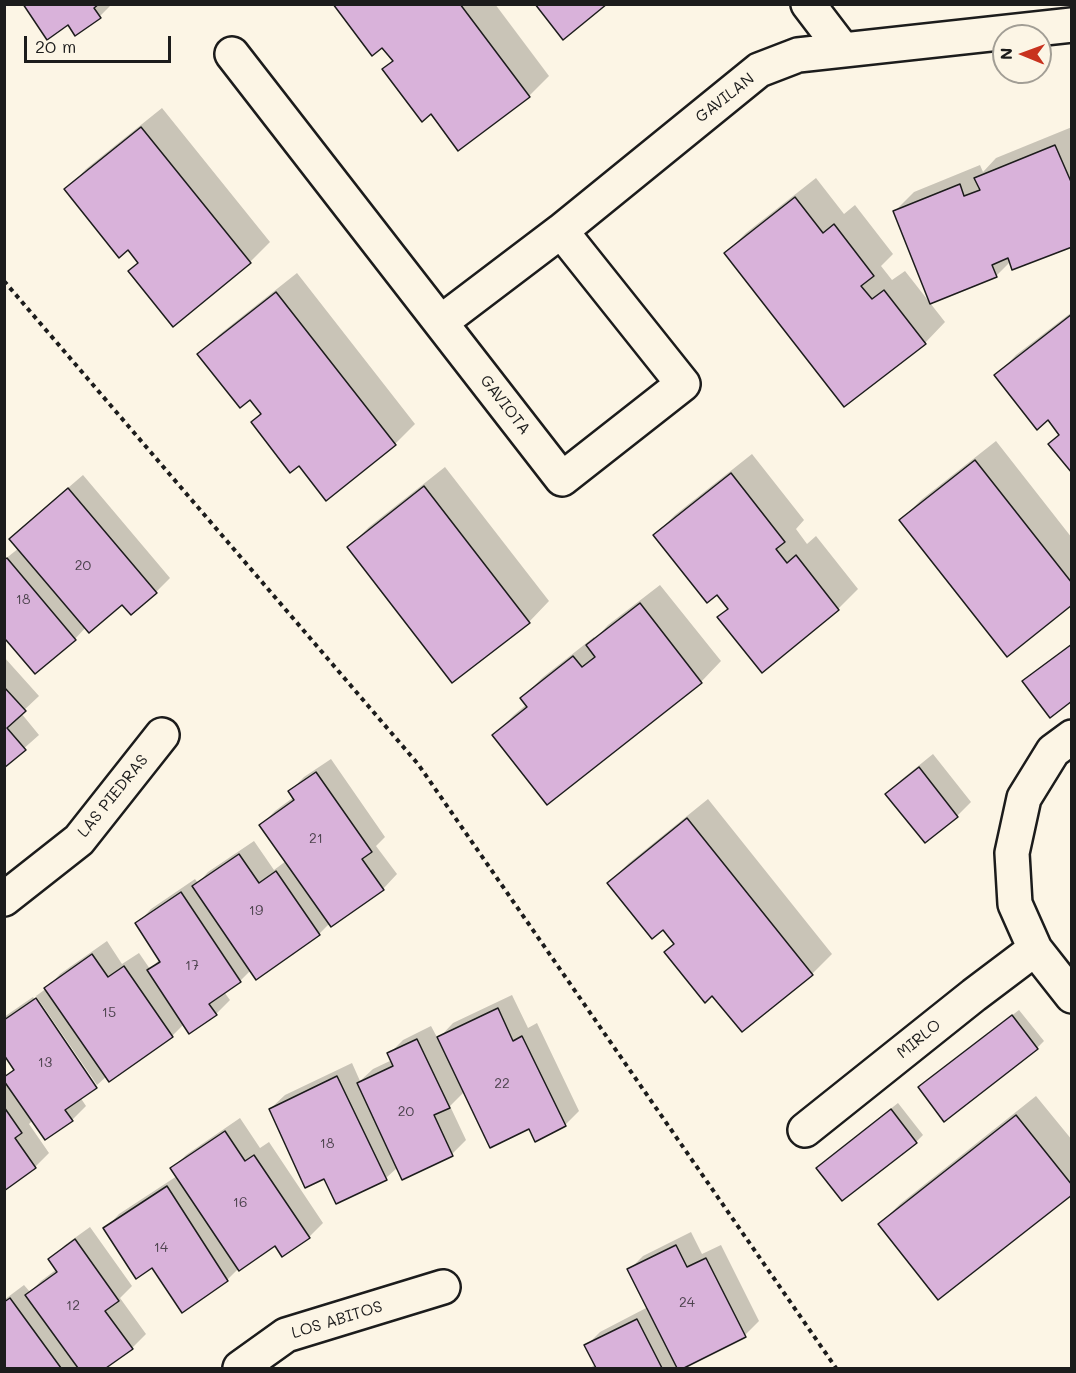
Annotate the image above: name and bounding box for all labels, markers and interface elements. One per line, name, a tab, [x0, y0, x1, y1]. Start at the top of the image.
scale bar	[27, 24, 174, 62]
north arrow	[992, 24, 1052, 84]
text: 20 m	[35, 34, 76, 58]
text: N	[995, 47, 1016, 60]
street label: GAVILAN	[692, 69, 758, 127]
street label: GAVIOTA	[476, 371, 534, 439]
house number: 20	[75, 558, 91, 574]
house number: 18	[16, 592, 30, 608]
street label: LAS PIEDRAS	[74, 751, 152, 841]
house number: 21	[309, 831, 323, 847]
house number: 19	[249, 903, 263, 919]
house number: 17	[185, 958, 199, 974]
house number: 15	[102, 1005, 116, 1021]
street label: MIRLO	[893, 1015, 945, 1063]
house number: 13	[38, 1055, 52, 1071]
house number: 22	[494, 1076, 510, 1092]
house number: 20	[398, 1104, 414, 1120]
house number: 18	[320, 1136, 334, 1152]
house number: 16	[233, 1195, 247, 1211]
house number: 14	[154, 1240, 168, 1256]
house number: 24	[679, 1295, 695, 1311]
street label: LOS ABITOS	[289, 1297, 385, 1343]
house number: 12	[66, 1298, 80, 1314]

